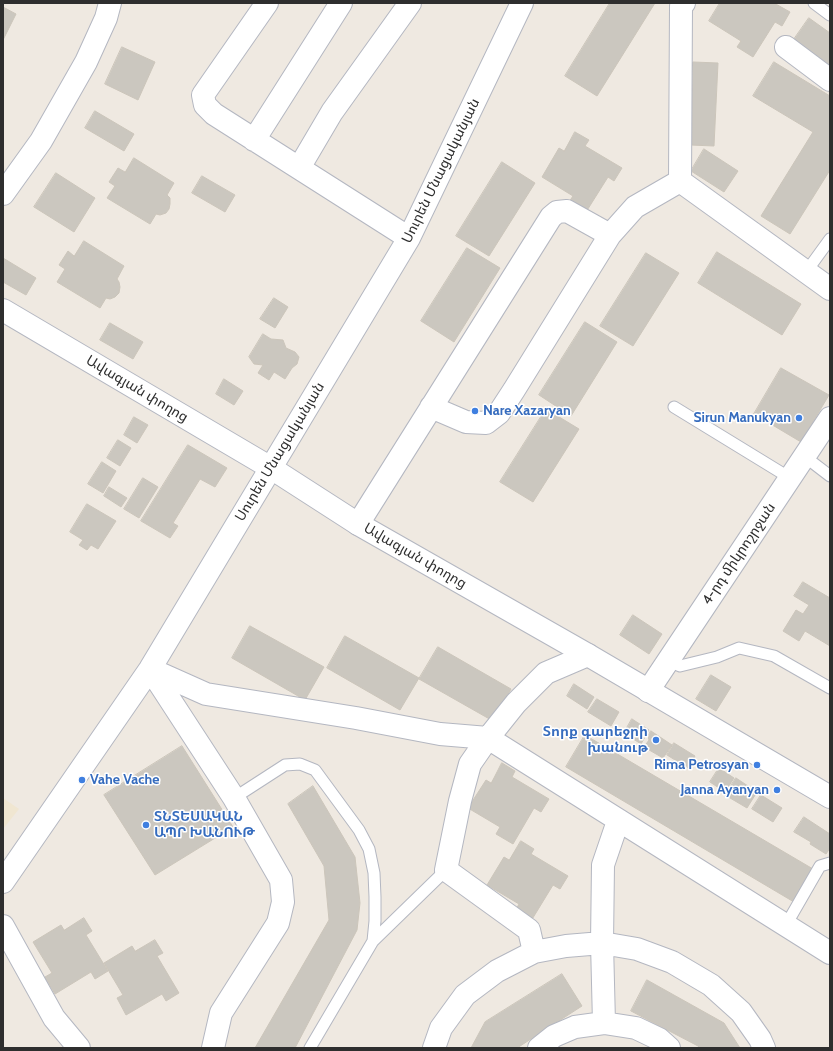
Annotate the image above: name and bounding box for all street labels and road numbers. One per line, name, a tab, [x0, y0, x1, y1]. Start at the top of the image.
street label: Սուրեն Մնացականյան	[399, 96, 483, 246]
street label: Ավագյան փողոց	[83, 352, 191, 426]
street label: Սուրեն Մնացականյան	[232, 379, 328, 525]
street label: 4-րդ միկրոշրջան	[699, 500, 779, 608]
street label: Ավագյան փողոց	[361, 520, 469, 592]

